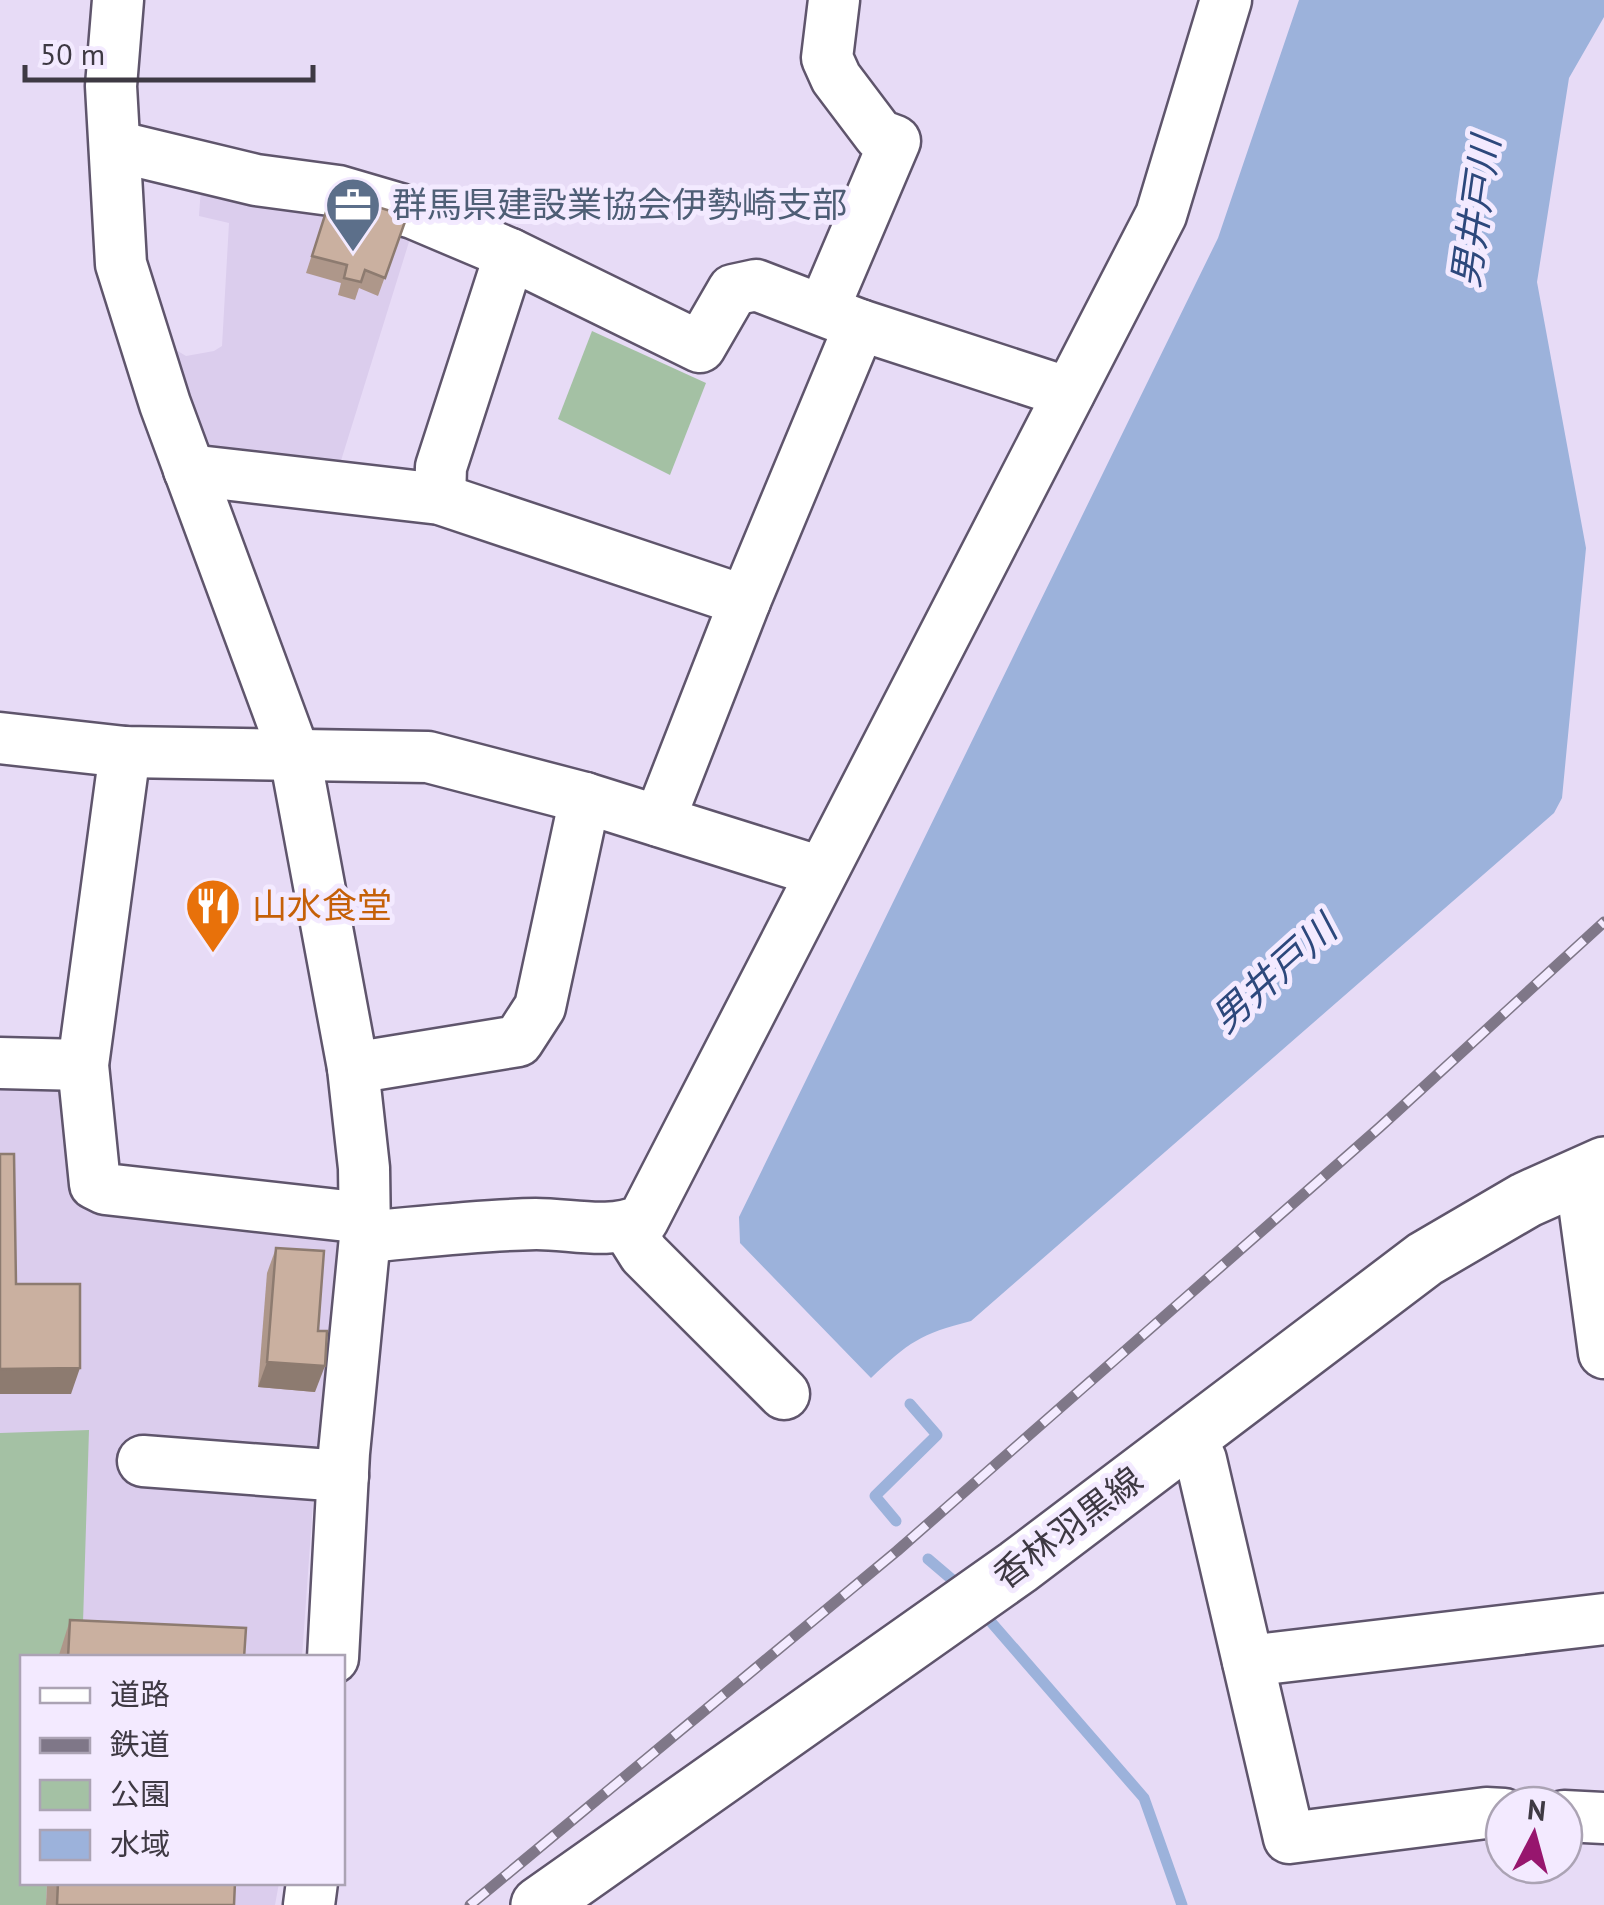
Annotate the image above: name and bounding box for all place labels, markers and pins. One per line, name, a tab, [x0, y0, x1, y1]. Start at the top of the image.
office icon: 群馬県建設業協会伊勢崎支部	[323, 175, 383, 254]
place label: 群馬県建設業協会伊勢崎支部	[392, 181, 847, 227]
restaurant icon: 山水食堂	[183, 876, 243, 955]
place label: 山水食堂	[252, 882, 392, 928]

